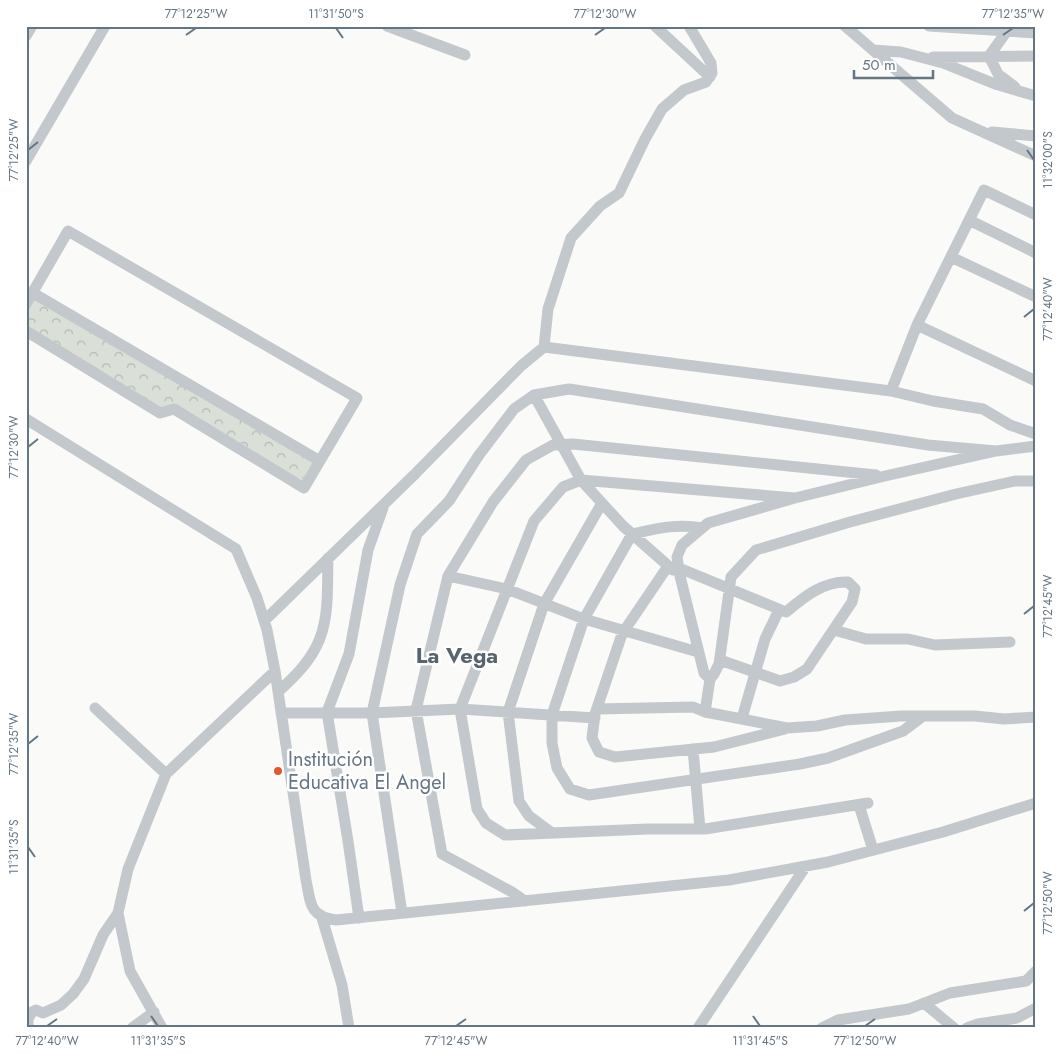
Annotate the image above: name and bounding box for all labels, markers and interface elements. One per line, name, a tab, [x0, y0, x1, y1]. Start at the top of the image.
text: 77°12'25"W	[165, 5, 227, 23]
text: 11°31'50"S	[308, 5, 364, 23]
text: 77°12'30"W	[574, 5, 637, 23]
text: 77°12'35"W	[982, 5, 1044, 23]
scale bar	[854, 48, 933, 80]
text: 50 m	[862, 54, 896, 76]
text: 77°12'25"W	[5, 119, 23, 181]
text: 11°32'00"S	[1039, 131, 1057, 189]
text: 77°12'40"W	[1039, 277, 1057, 341]
text: 77°12'30"W	[5, 415, 23, 478]
text: 77°12'45"W	[1039, 574, 1057, 637]
district label: La Vega	[416, 639, 498, 671]
text: 77°12'35"W	[5, 713, 23, 775]
place label: Institución Educativa El Angel	[288, 745, 446, 797]
marker: Institución Educativa El Angel	[272, 765, 284, 777]
text: 11°31'35"S	[5, 819, 23, 875]
text: 77°12'50"W	[1039, 871, 1057, 935]
text: 77°12'40"W	[15, 1032, 79, 1050]
text: 11°31'35"S	[131, 1032, 186, 1050]
text: 77°12'45"W	[425, 1032, 488, 1050]
text: 11°31'45"S	[732, 1032, 788, 1050]
text: 77°12'50"W	[833, 1032, 897, 1050]

